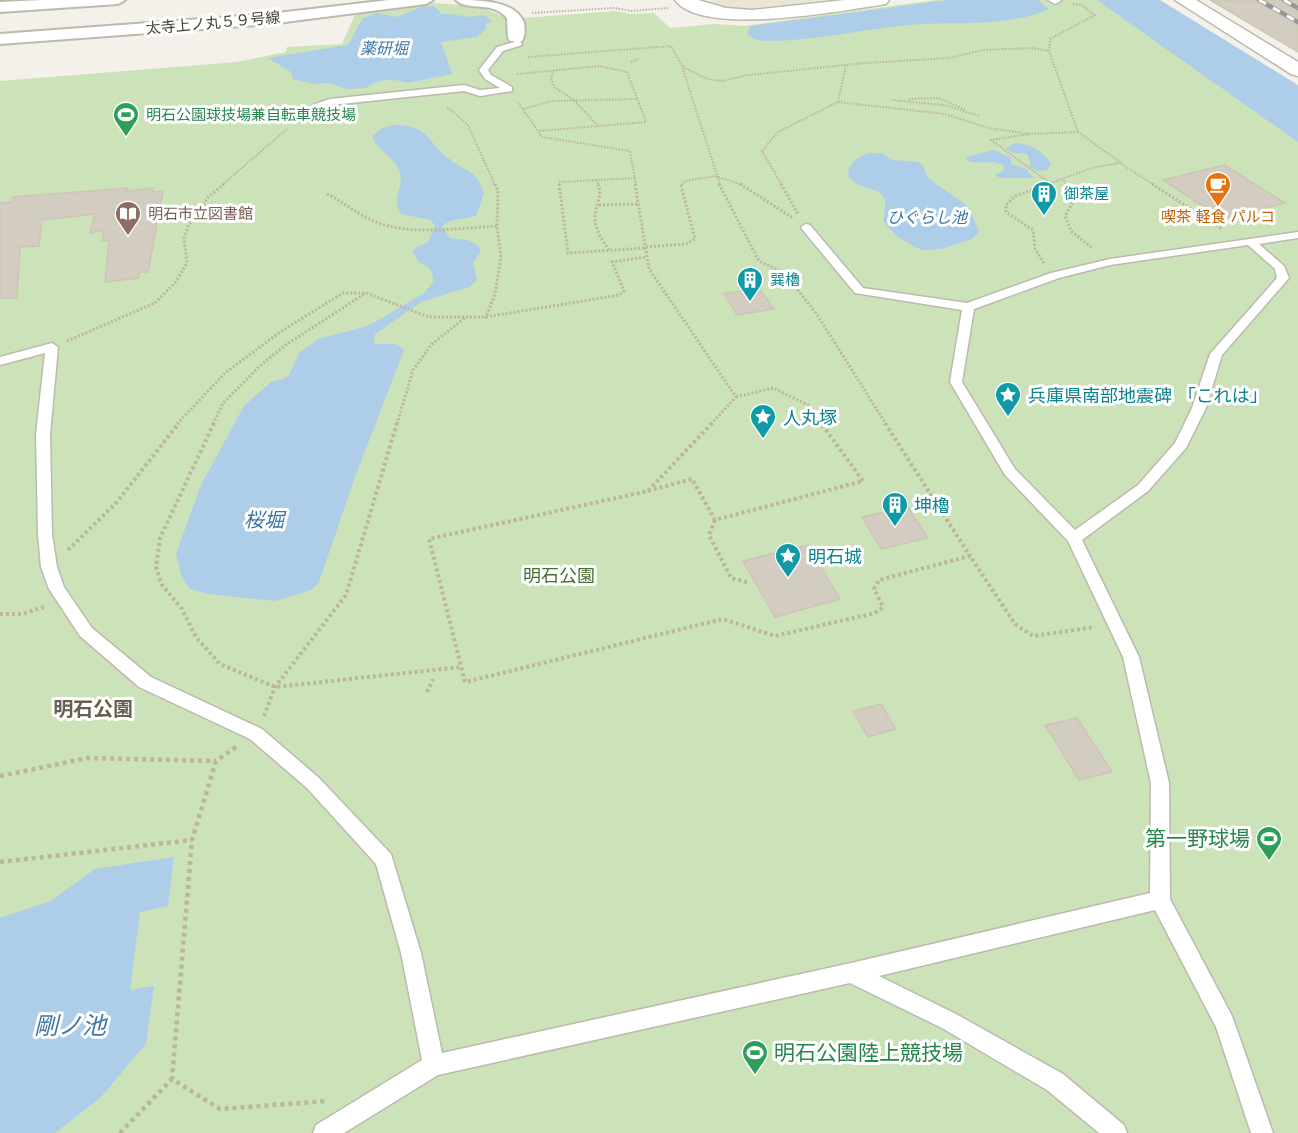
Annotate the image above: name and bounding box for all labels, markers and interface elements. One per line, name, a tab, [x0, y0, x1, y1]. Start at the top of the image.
street label: 太寺上ノ丸５９号線	[145, 8, 281, 38]
water label: 薬研堀	[360, 39, 411, 58]
sports icon: 明石公園球技場兼自転車競技場	[111, 100, 141, 138]
place label: 明石公園球技場兼自転車競技場	[146, 106, 356, 124]
cafe icon: 喫茶 軽食 パルコ	[1203, 170, 1233, 208]
building icon: 御茶屋	[1029, 179, 1059, 217]
place label: 御茶屋	[1064, 185, 1109, 203]
library icon: 明石市立図書館	[113, 199, 143, 237]
place label: 明石市立図書館	[148, 205, 253, 223]
water label: ひぐらし池	[887, 208, 969, 227]
place label: 喫茶 軽食 パルコ	[1161, 208, 1275, 226]
building icon: 巽櫓	[735, 265, 765, 303]
place label: 巽櫓	[770, 271, 800, 289]
place icon: 兵庫県南部地震碑 「これは」	[993, 380, 1023, 418]
place label: 兵庫県南部地震碑 「これは」	[1028, 385, 1268, 406]
place icon: 人丸塚	[748, 402, 778, 440]
place label: 人丸塚	[783, 407, 837, 428]
building icon: 坤櫓	[880, 490, 910, 528]
place label: 坤櫓	[914, 495, 950, 516]
water label: 桜堀	[244, 508, 287, 532]
place icon: 明石城	[773, 541, 803, 579]
place label: 明石城	[808, 546, 862, 567]
park label: 明石公園	[523, 565, 595, 586]
district label: 明石公園	[53, 697, 133, 721]
sports icon: 第一野球場	[1254, 824, 1284, 862]
place label: 第一野球場	[1145, 827, 1250, 851]
water label: 剛ノ池	[34, 1012, 108, 1040]
sports icon: 明石公園陸上競技場	[740, 1038, 770, 1076]
place label: 明石公園陸上競技場	[774, 1041, 963, 1065]

